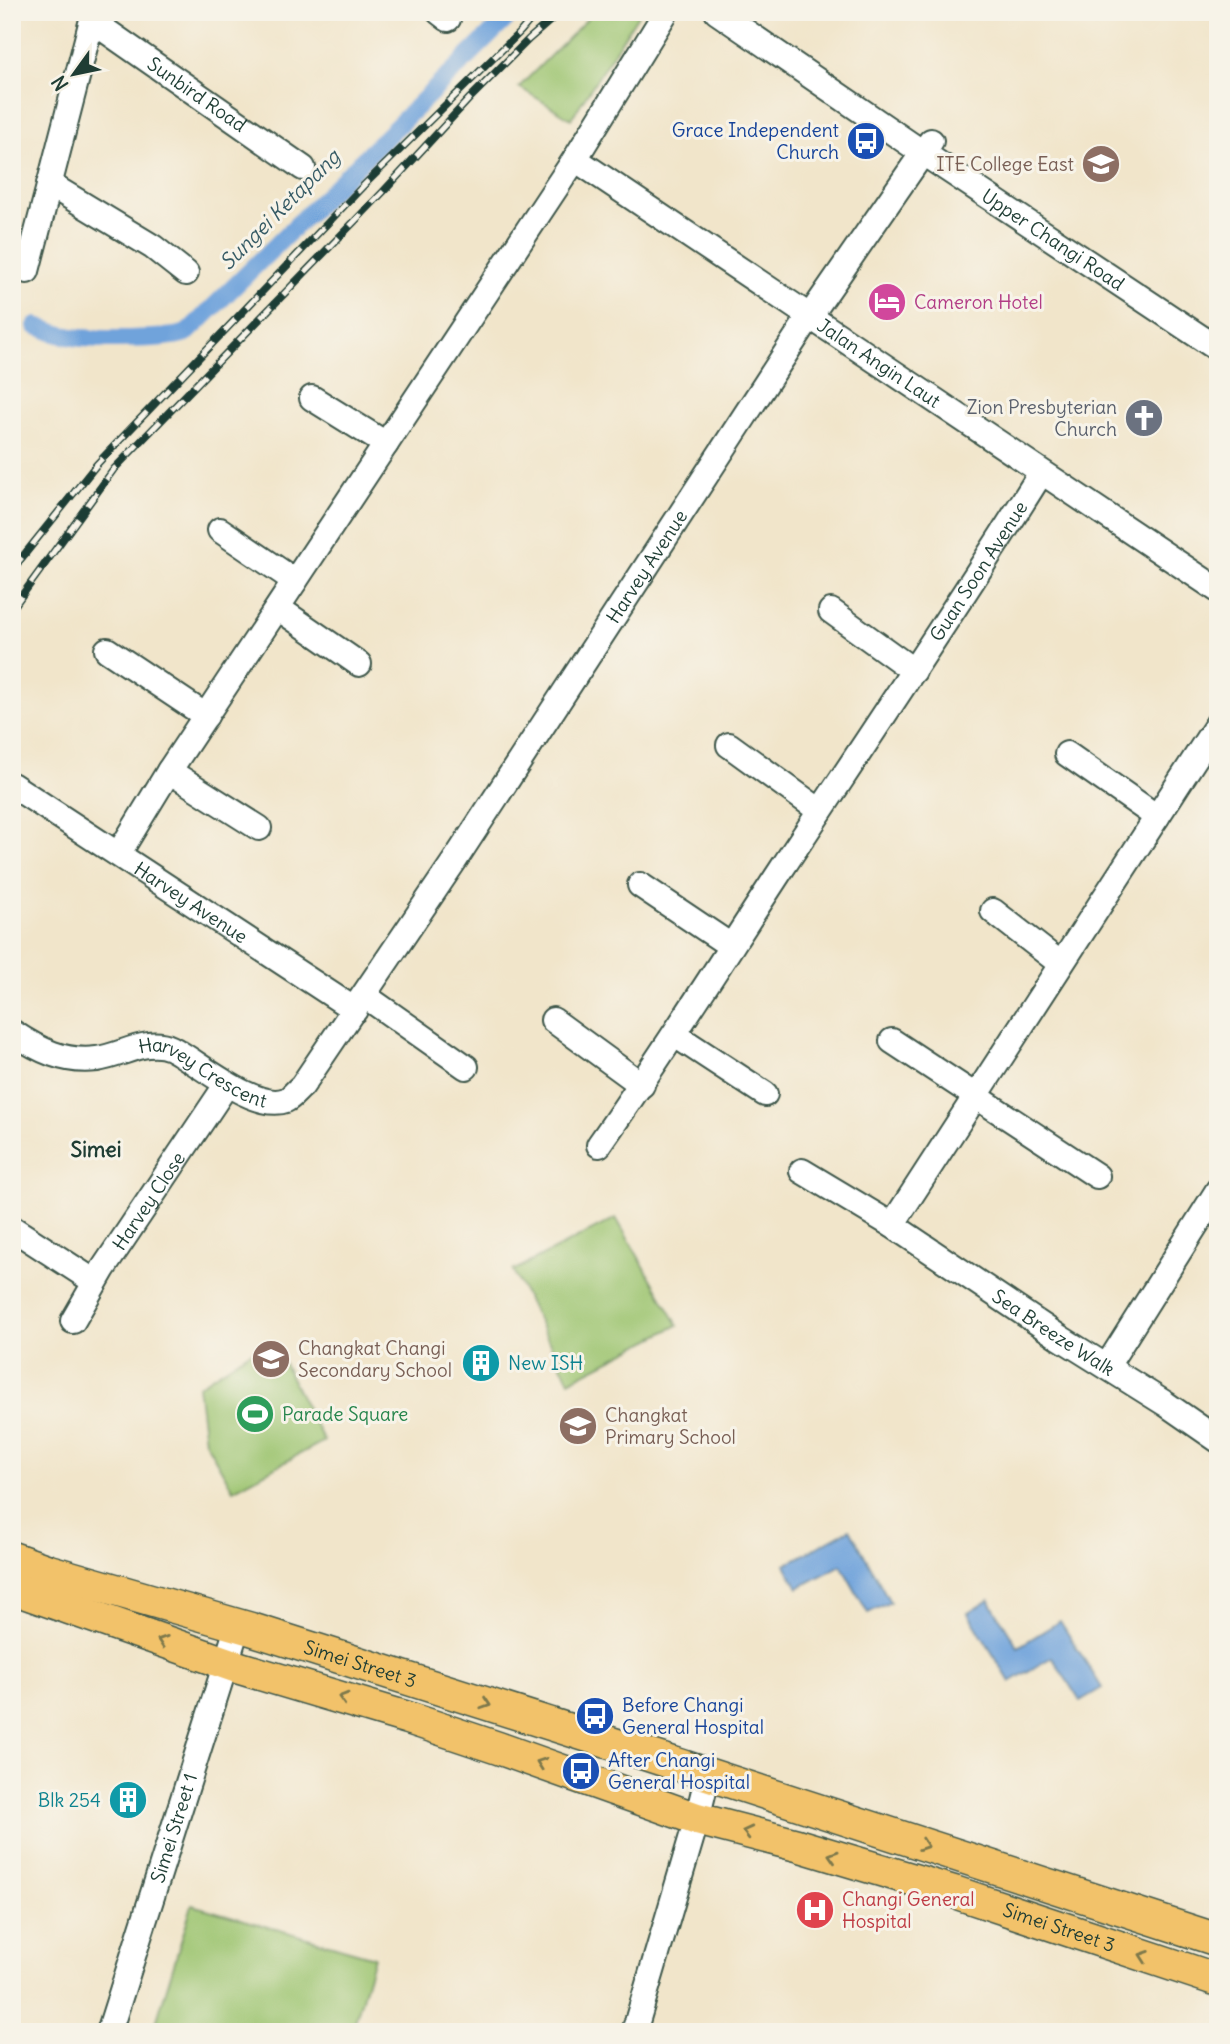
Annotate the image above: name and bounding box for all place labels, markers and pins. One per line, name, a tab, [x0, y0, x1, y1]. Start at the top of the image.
place label: Grace Independent Church	[672, 118, 839, 164]
bus stop icon: Grace Independent Church	[845, 120, 887, 162]
school or university icon: ITE College East	[1080, 143, 1122, 185]
place label: ITE College East	[936, 152, 1074, 176]
hotel icon: Cameron Hotel	[866, 281, 908, 323]
place label: Cameron Hotel	[914, 290, 1043, 314]
place label: Zion Presbyterian Church	[967, 395, 1117, 441]
church icon: Zion Presbyterian Church	[1123, 397, 1165, 439]
place label: Changkat Changi Secondary School	[298, 1336, 452, 1382]
school or university icon: Changkat Changi Secondary School	[250, 1338, 292, 1380]
building icon: New ISH	[460, 1342, 502, 1384]
place label: New ISH	[508, 1351, 583, 1375]
sports icon: Parade Square	[234, 1393, 276, 1435]
place label: Parade Square	[282, 1402, 408, 1426]
place label: Changkat Primary School	[605, 1403, 736, 1449]
school or university icon: Changkat Primary School	[557, 1405, 599, 1447]
place label: Before Changi General Hospital	[622, 1693, 764, 1739]
bus stop icon: Before Changi General Hospital	[574, 1695, 616, 1737]
place label: After Changi General Hospital	[608, 1748, 750, 1794]
bus stop icon: After Changi General Hospital	[560, 1750, 602, 1792]
building icon: Blk 254	[107, 1779, 149, 1821]
place label: Blk 254	[38, 1788, 101, 1812]
place label: Changi General Hospital	[842, 1887, 975, 1933]
hospital icon: Changi General Hospital	[794, 1889, 836, 1931]

